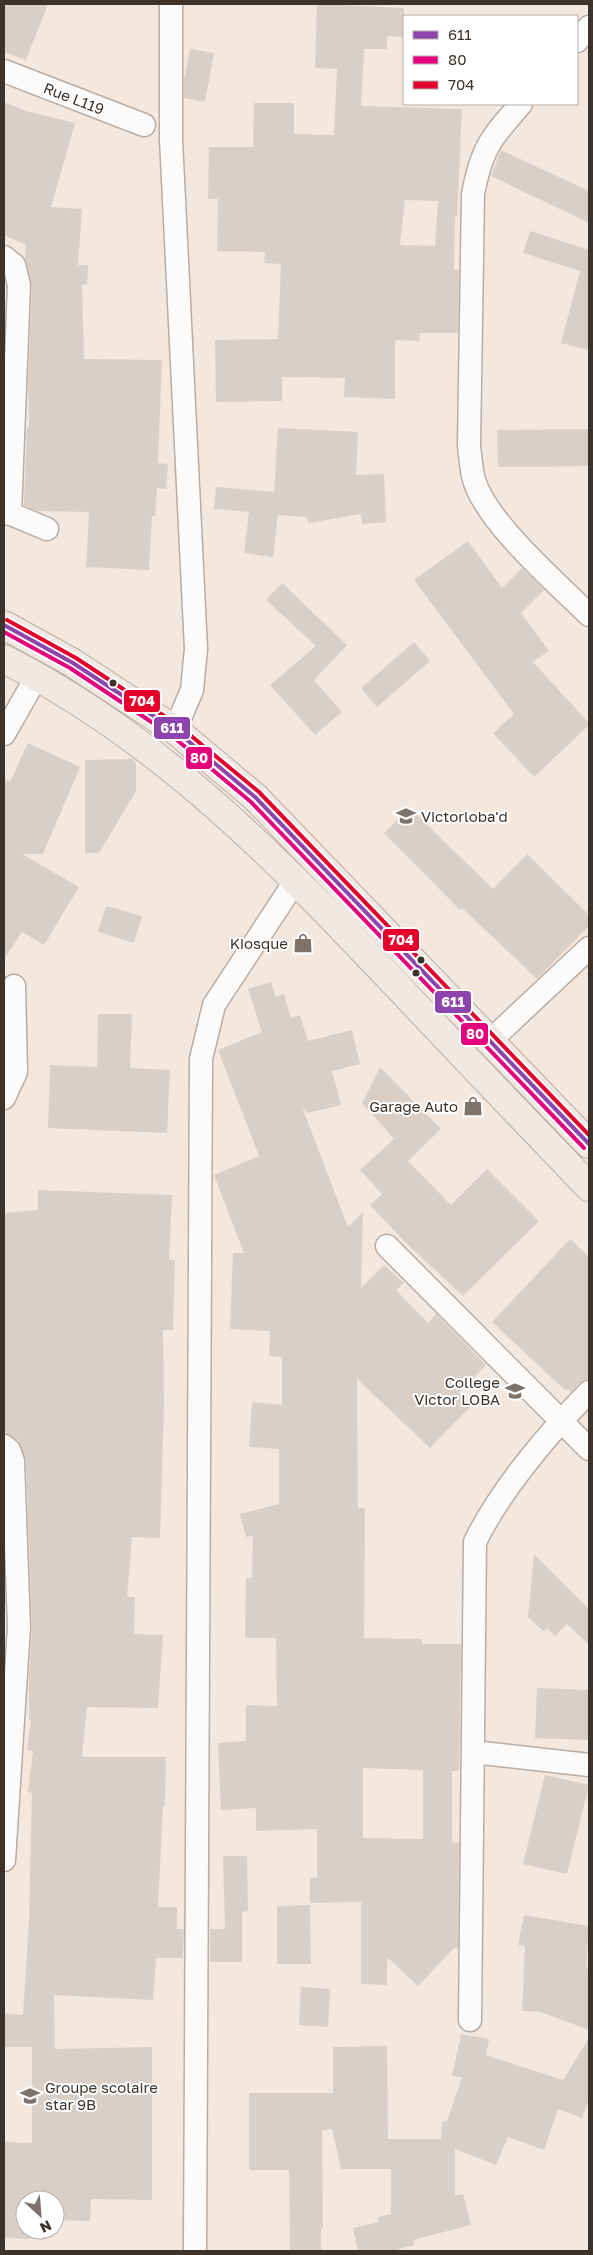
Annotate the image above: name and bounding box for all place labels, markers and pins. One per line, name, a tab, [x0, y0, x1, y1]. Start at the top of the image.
unlabelled marker	[108, 678, 118, 688]
school or university icon: Victorloba'd	[395, 805, 417, 827]
place label: Victorloba'd	[421, 807, 508, 825]
shop icon: Kiosque	[292, 932, 314, 954]
place label: Kiosque	[230, 934, 288, 952]
unlabelled marker	[416, 955, 426, 965]
unlabelled marker	[411, 968, 421, 978]
shop icon: Garage Auto	[462, 1095, 484, 1117]
place label: Garage Auto	[369, 1097, 458, 1115]
place label: College Victor LOBA	[414, 1373, 500, 1408]
school or university icon: College Victor LOBA	[504, 1380, 526, 1402]
place label: Groupe scolaire star 9B	[45, 2078, 158, 2113]
school or university icon: Groupe scolaire star 9B	[19, 2085, 41, 2107]

